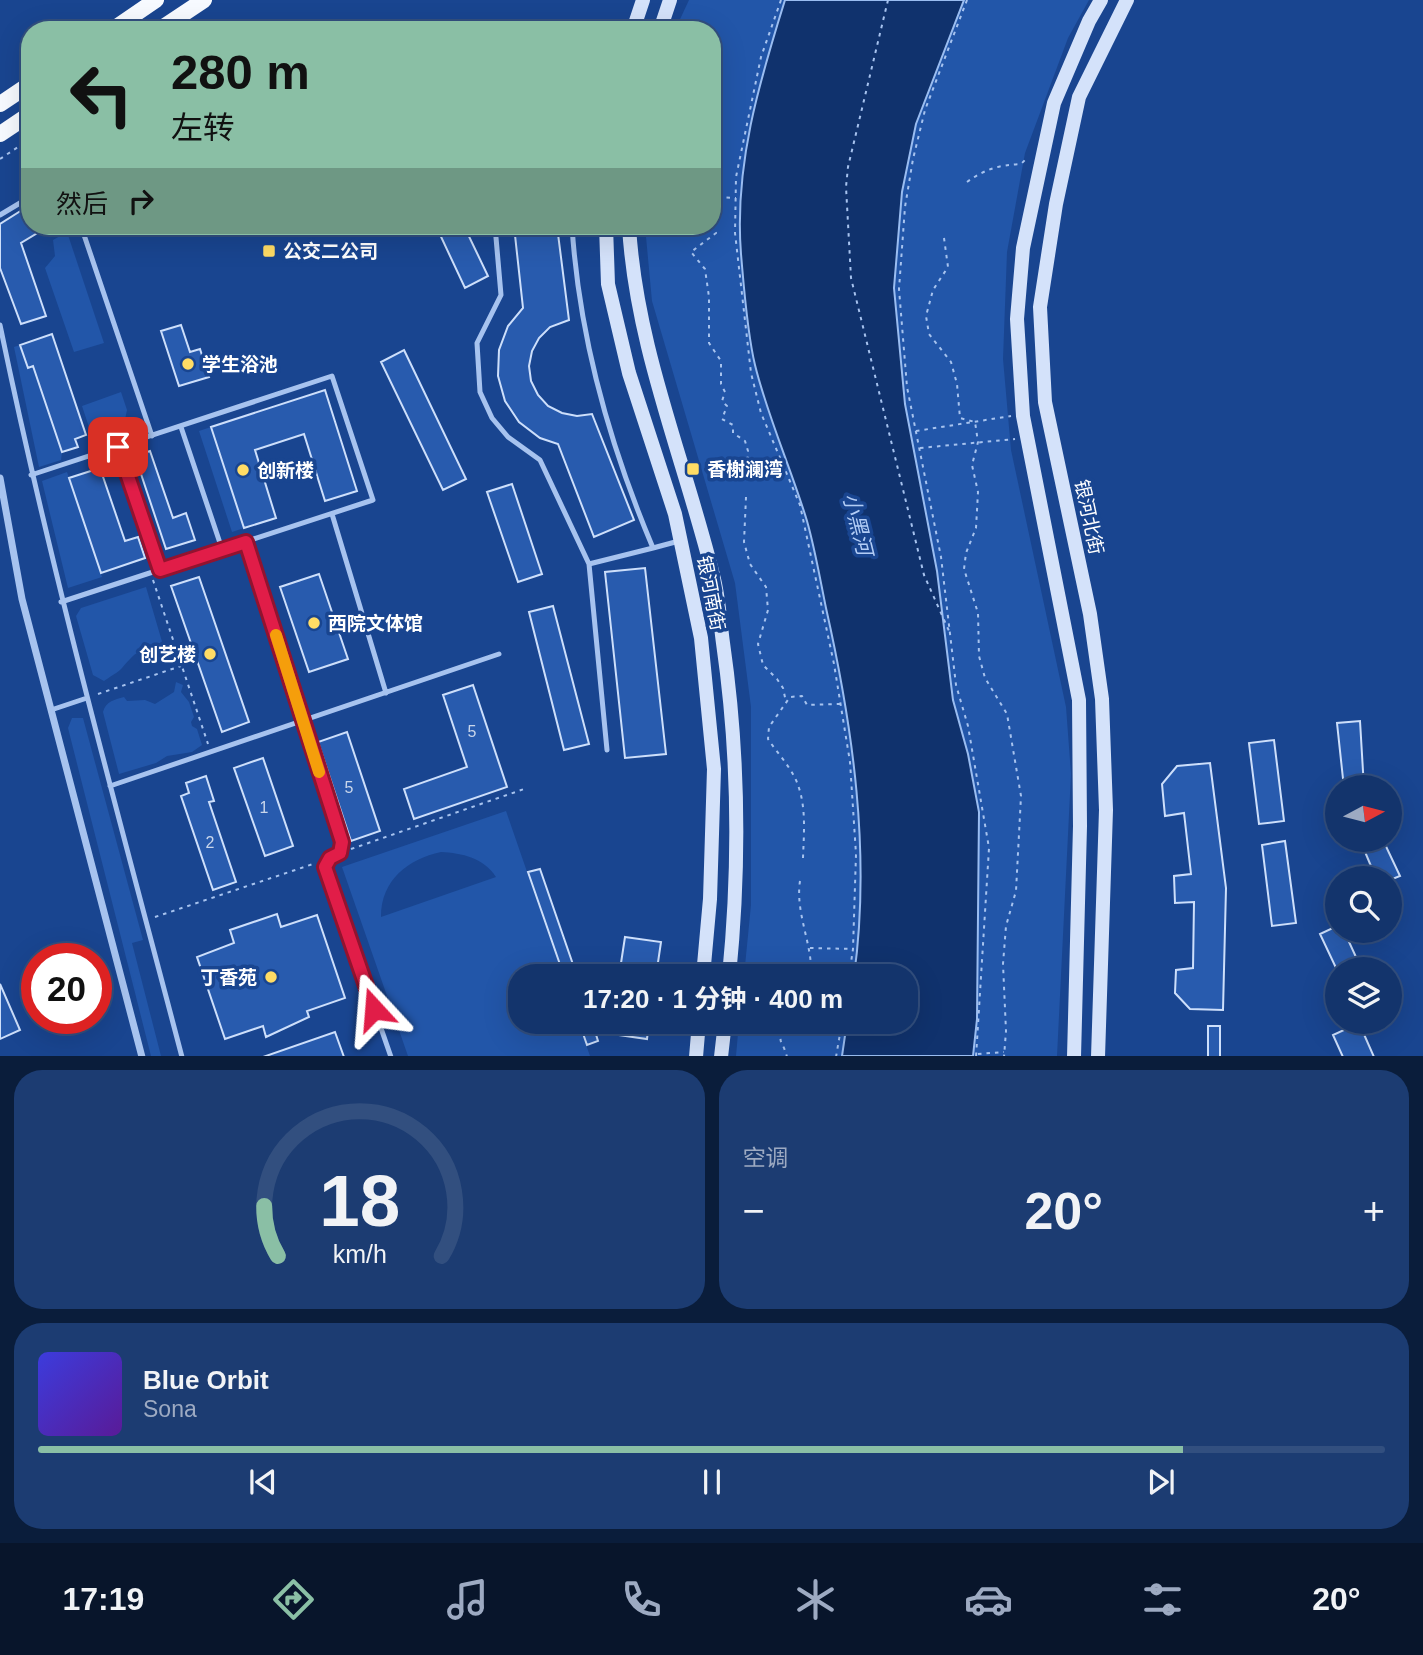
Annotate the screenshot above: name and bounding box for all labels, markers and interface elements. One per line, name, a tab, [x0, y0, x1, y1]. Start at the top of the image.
text: 280 m	[171, 45, 310, 99]
icon: left	[56, 49, 147, 140]
text: 左转	[171, 110, 235, 146]
icon: right	[122, 182, 160, 220]
text: 然后	[56, 189, 108, 219]
place label: 公交二公司	[283, 241, 378, 262]
marker: 公交二公司	[261, 243, 277, 259]
place label: 学生浴池	[202, 354, 278, 375]
marker: 学生浴池	[180, 356, 196, 372]
pin	[88, 417, 148, 477]
icon: arrive	[99, 428, 137, 466]
place label: 香榭澜湾	[707, 459, 783, 480]
place label: 创新楼	[257, 460, 314, 481]
marker: 香榭澜湾	[685, 461, 701, 477]
marker: 创新楼	[235, 462, 251, 478]
street label: 银河北街	[1071, 478, 1107, 556]
water label: 小黑河	[839, 491, 878, 561]
street label: 银河南街	[693, 554, 729, 632]
place label: 西院文体馆	[328, 613, 423, 634]
marker: 西院文体馆	[306, 615, 322, 631]
place label: 创艺楼	[139, 644, 196, 665]
marker: 创艺楼	[202, 646, 218, 662]
house number: 5	[468, 723, 477, 740]
north arrow	[1325, 775, 1402, 852]
map controls	[1325, 775, 1402, 1034]
house number: 5	[345, 779, 354, 796]
house number: 1	[260, 799, 269, 816]
house number: 2	[206, 834, 215, 851]
button: search	[1325, 866, 1402, 943]
speed limit sign: 20	[21, 943, 112, 1034]
button: layers	[1325, 957, 1402, 1034]
place label: 丁香苑	[200, 967, 257, 988]
marker: 丁香苑	[263, 969, 279, 985]
position arrow	[337, 972, 411, 1046]
text: 17:20 · 1 分钟 · 400 m	[583, 984, 843, 1014]
text: 空调	[743, 1145, 789, 1171]
text: 18	[319, 1160, 400, 1241]
text: 20°	[1024, 1182, 1103, 1240]
text: −	[743, 1190, 765, 1232]
text: +	[1363, 1190, 1385, 1232]
text: km/h	[332, 1239, 386, 1267]
text: Blue Orbit	[143, 1365, 269, 1395]
text: Sona	[143, 1396, 197, 1422]
icon: previous	[244, 1463, 282, 1501]
icon: pause	[693, 1463, 731, 1501]
icon: next	[1142, 1463, 1180, 1501]
icon: directions	[269, 1575, 318, 1624]
icon: music	[443, 1575, 492, 1624]
icon: phone	[617, 1575, 666, 1624]
icon: climate	[791, 1575, 840, 1624]
icon: car	[964, 1575, 1013, 1624]
icon: filters	[1138, 1575, 1187, 1624]
text: 17:19	[62, 1581, 144, 1617]
text: 20°	[1312, 1581, 1361, 1617]

